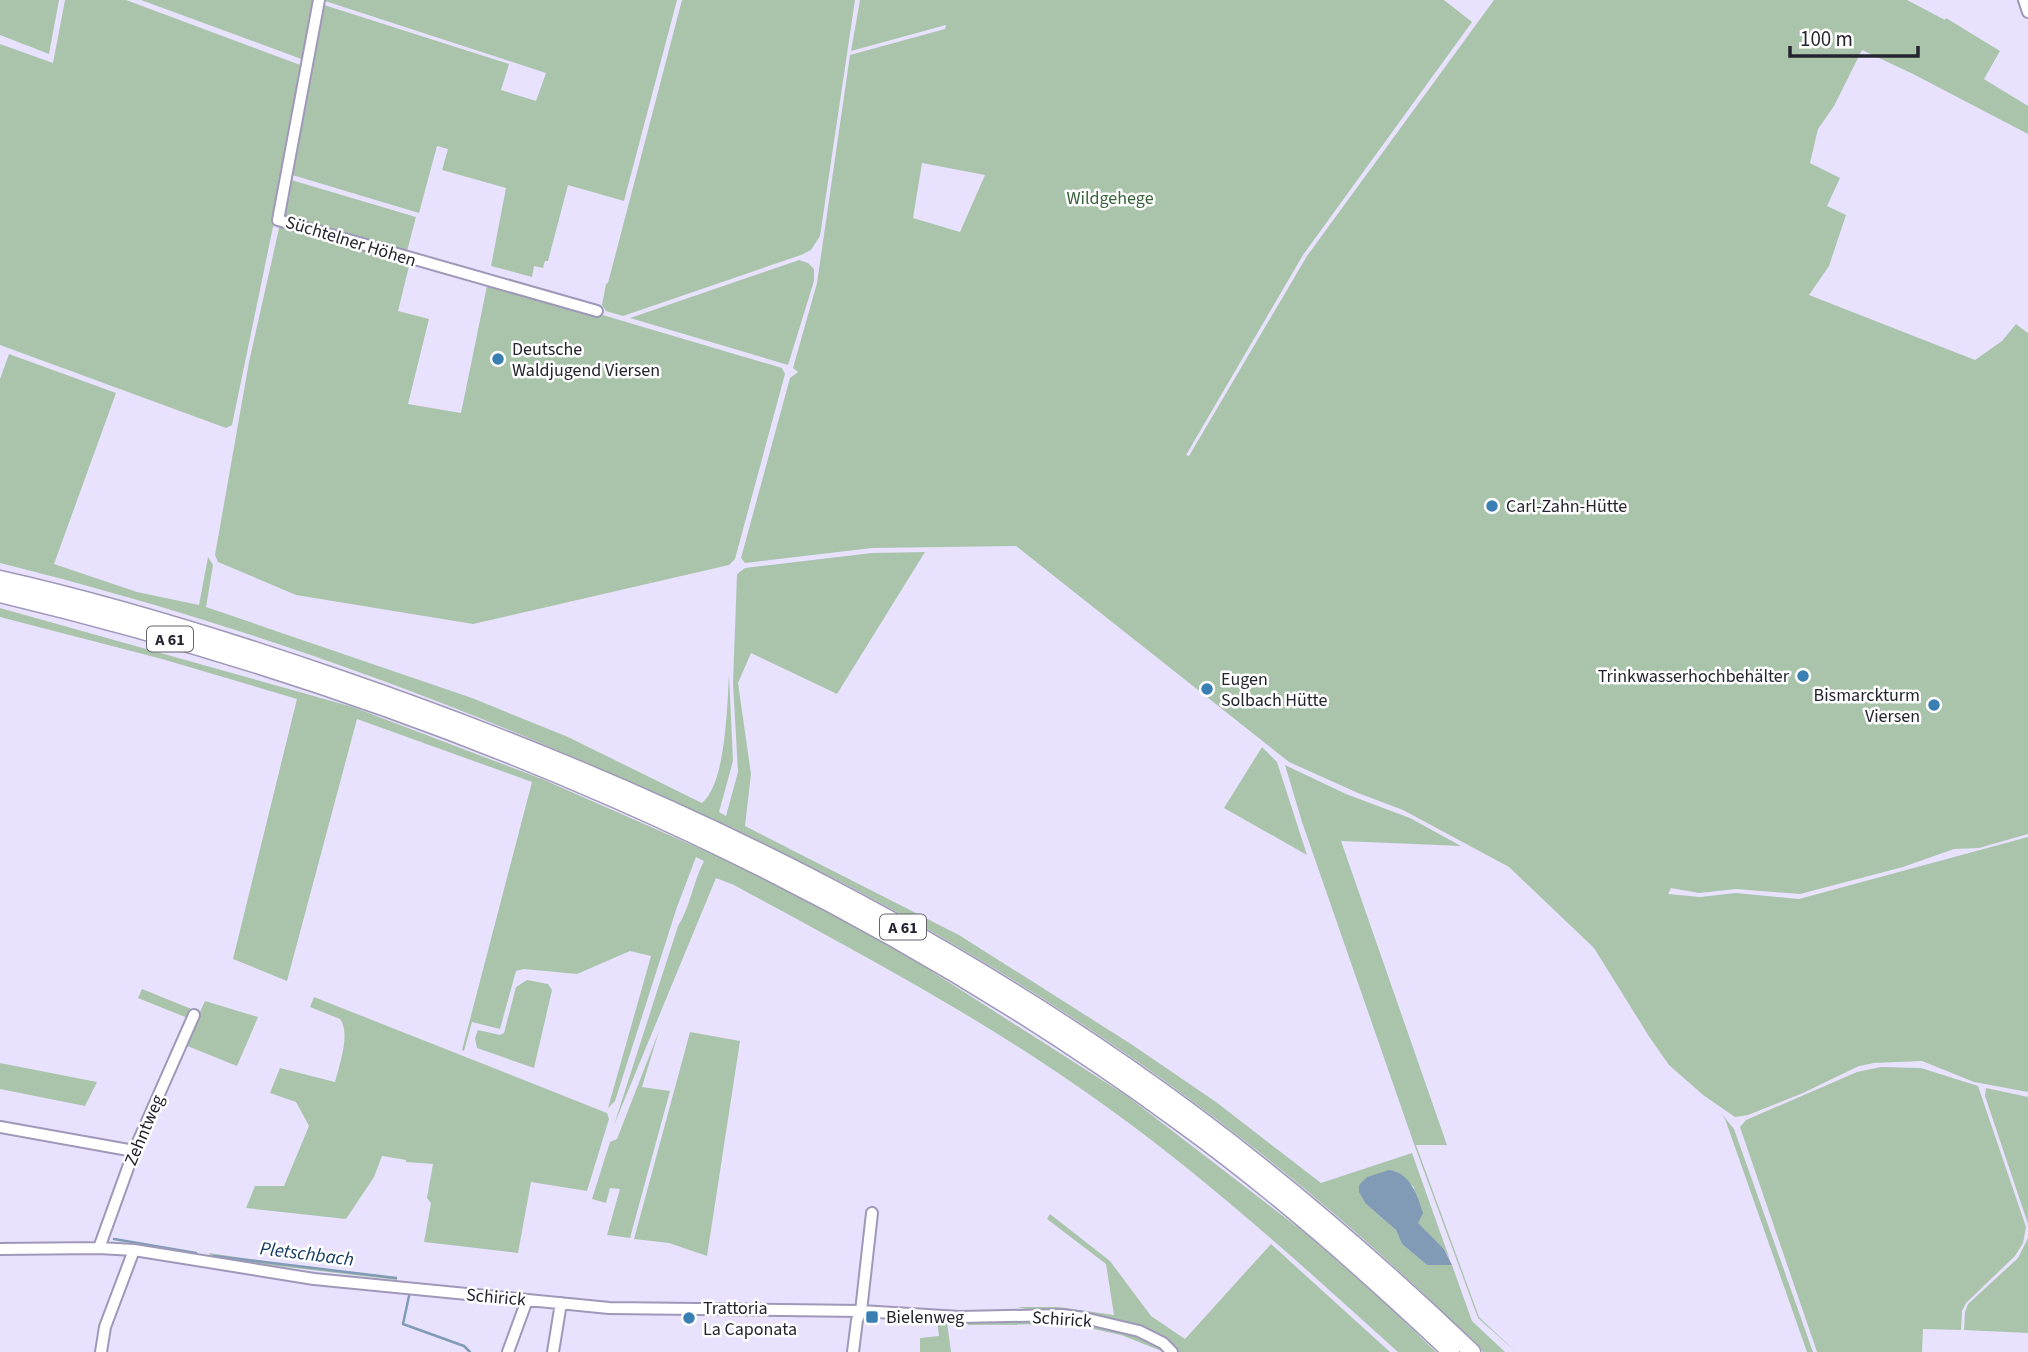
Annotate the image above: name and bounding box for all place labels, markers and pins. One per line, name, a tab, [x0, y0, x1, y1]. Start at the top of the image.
place label: Deutsche Waldjugend Viersen	[512, 337, 660, 383]
marker: Deutsche Waldjugend Viersen	[490, 351, 506, 367]
place label: Carl-Zahn-Hütte	[1506, 494, 1627, 519]
marker: Carl-Zahn-Hütte	[1484, 498, 1500, 514]
place label: Trinkwasserhochbehälter	[1598, 664, 1790, 689]
place label: Eugen Solbach Hütte	[1221, 667, 1327, 713]
marker: Trinkwasserhochbehälter	[1795, 668, 1811, 684]
marker: Eugen Solbach Hütte	[1199, 681, 1215, 697]
place label: Bismarckturm Viersen	[1814, 683, 1920, 729]
marker: Bismarckturm Viersen	[1926, 697, 1942, 713]
place label: Trattoria La Caponata	[703, 1296, 797, 1342]
place label: Bielenweg	[886, 1305, 964, 1330]
marker: Bielenweg	[864, 1309, 880, 1325]
marker: Trattoria La Caponata	[681, 1310, 697, 1326]

